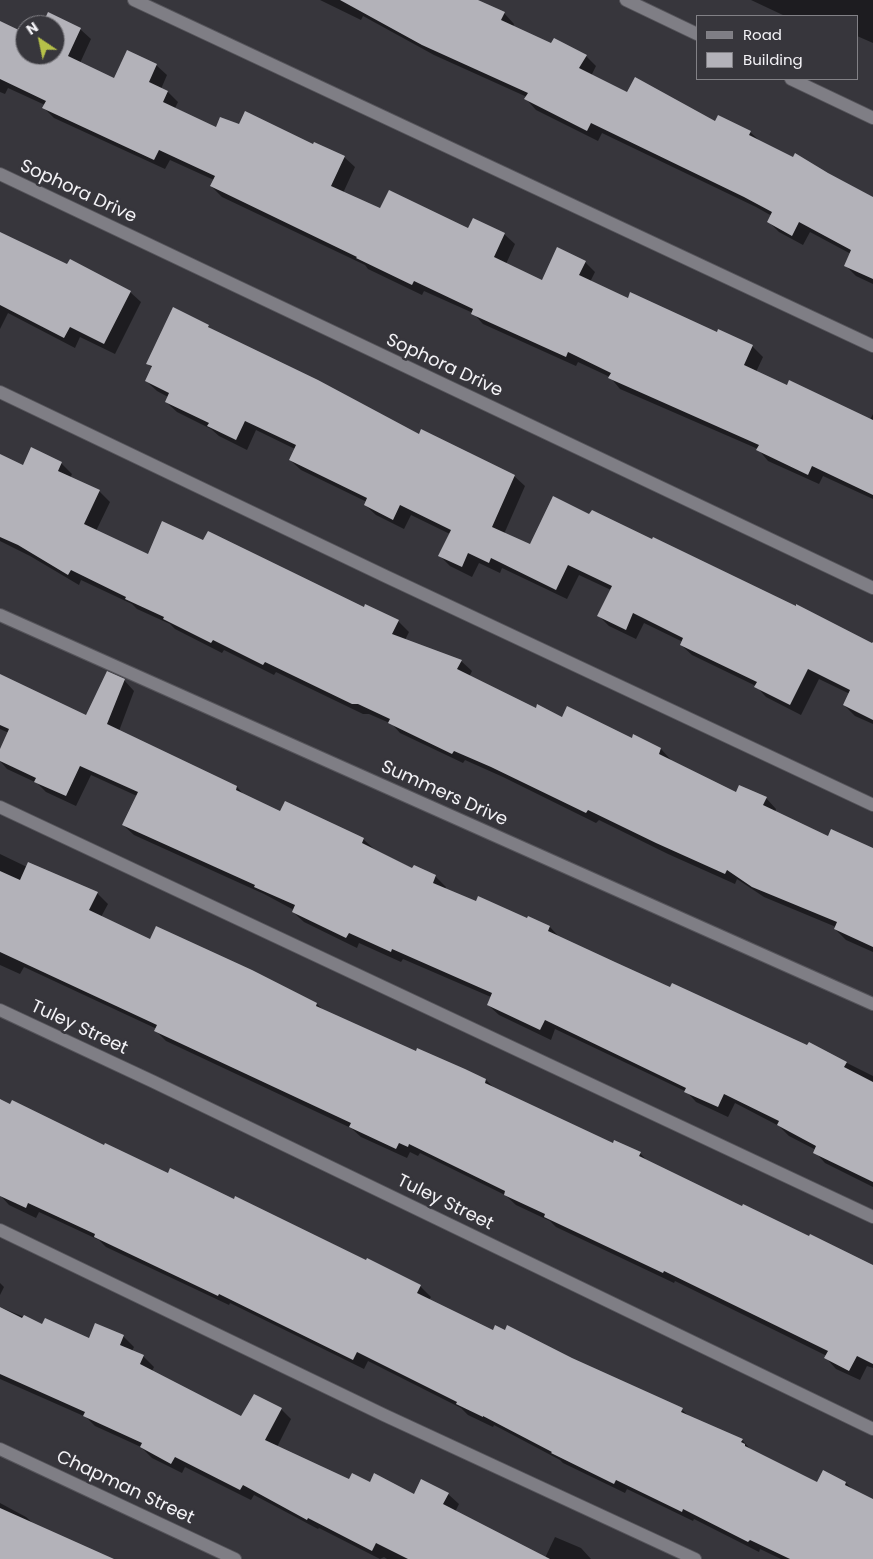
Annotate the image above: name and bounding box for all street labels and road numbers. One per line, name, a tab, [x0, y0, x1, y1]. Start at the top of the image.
street label: Sophora Drive	[16, 156, 140, 228]
street label: Sophora Drive	[382, 330, 506, 402]
street label: Summers Drive	[377, 756, 511, 832]
street label: Tuley Street	[27, 996, 131, 1060]
street label: Tuley Street	[393, 1170, 497, 1236]
street label: Chapman Street	[53, 1447, 197, 1529]

